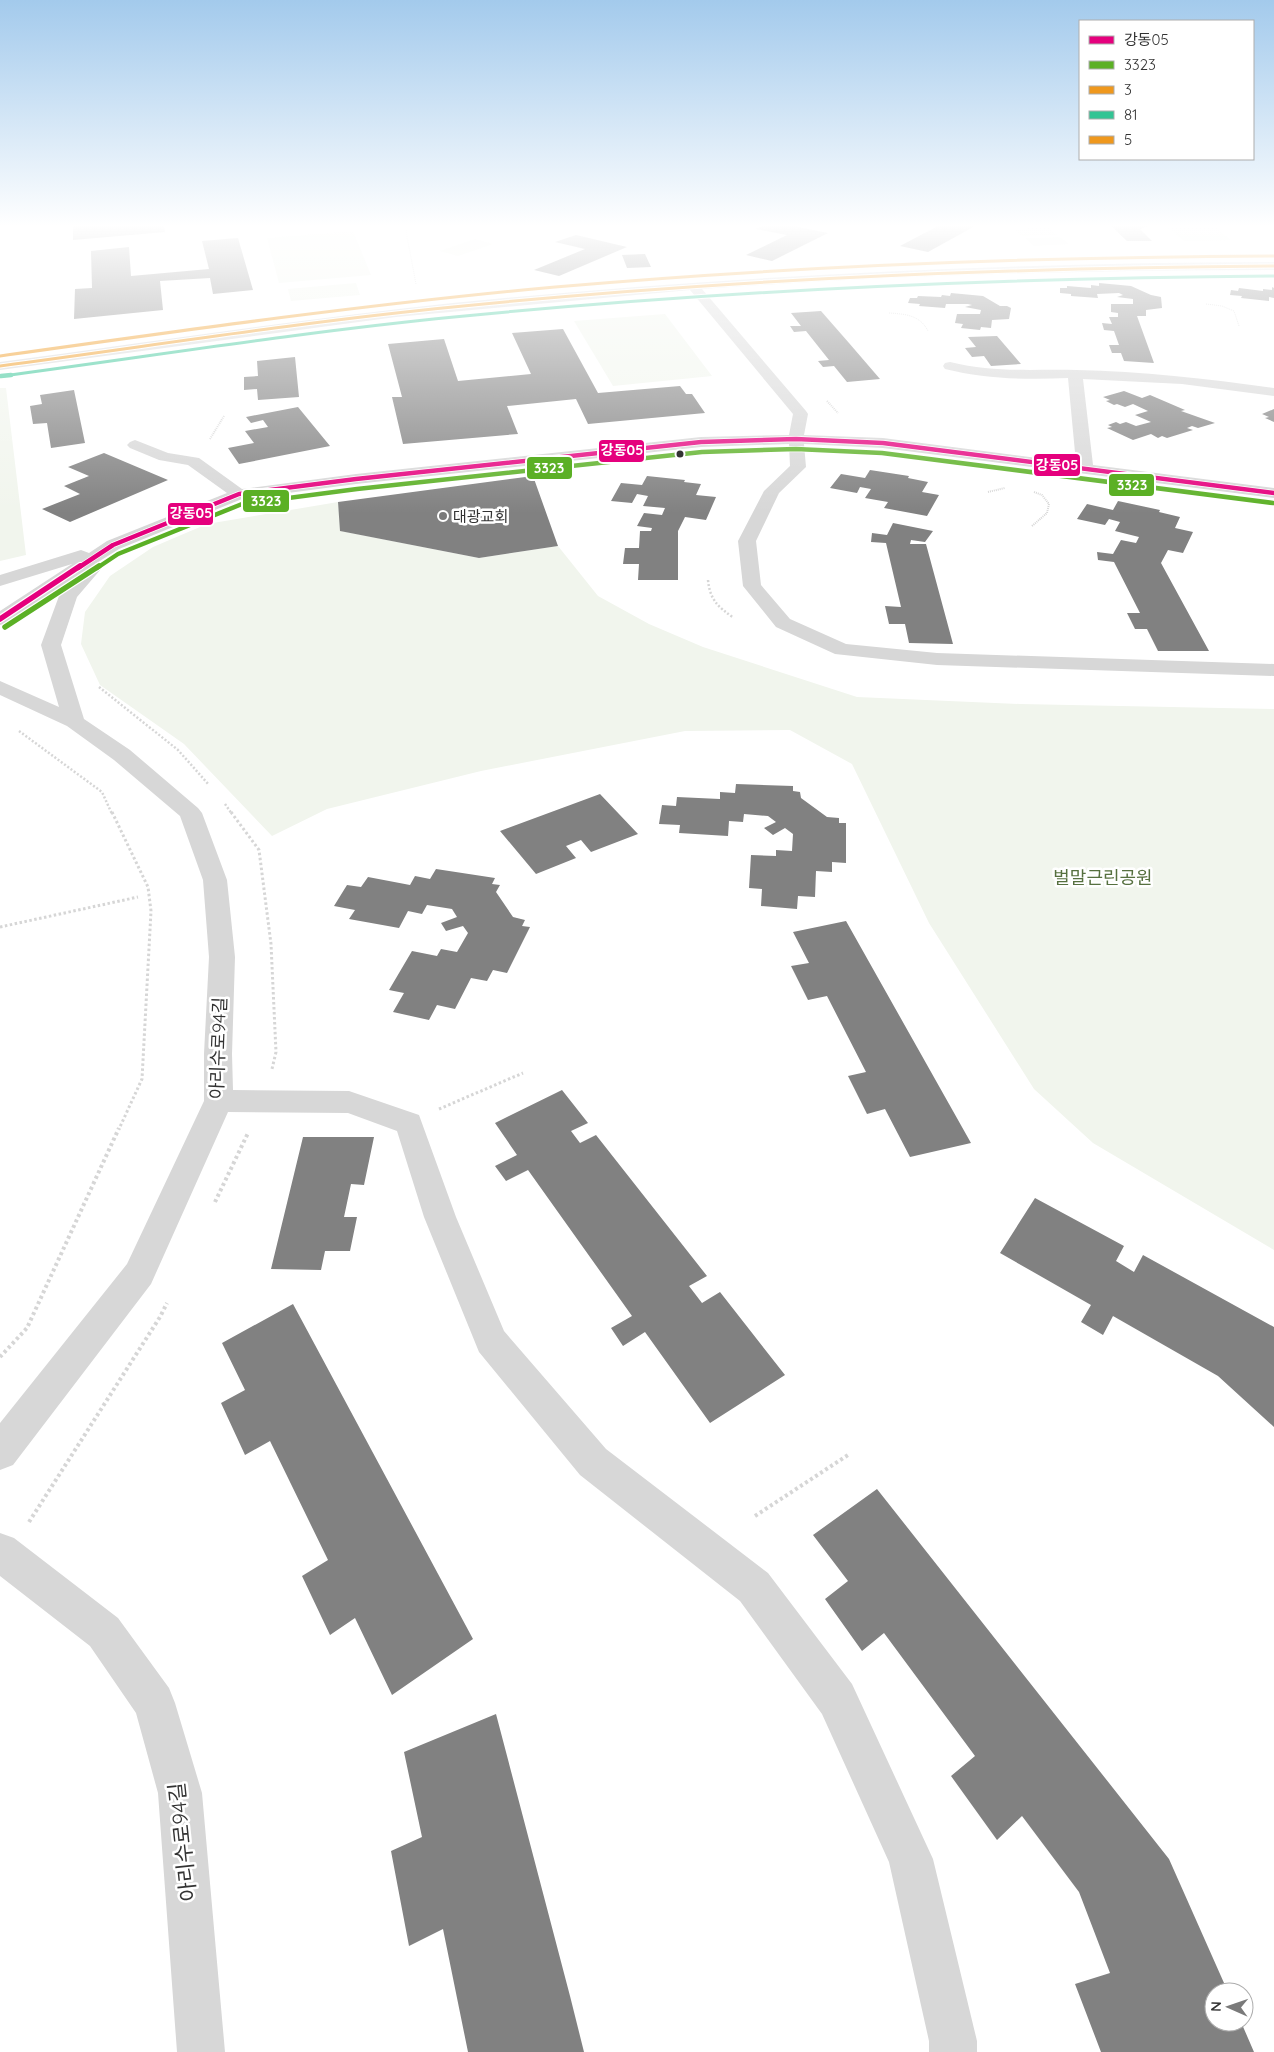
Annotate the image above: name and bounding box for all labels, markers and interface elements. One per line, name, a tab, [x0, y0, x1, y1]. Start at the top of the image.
legend	[1079, 20, 1254, 160]
text: 강동05	[1124, 30, 1169, 49]
text: 3323	[1124, 55, 1156, 74]
text: 3	[1124, 80, 1132, 99]
text: 81	[1124, 105, 1138, 124]
text: 5	[1124, 130, 1132, 149]
line badge: 강동05	[598, 439, 645, 463]
text: 강동05	[601, 441, 643, 459]
unlabelled marker	[675, 449, 685, 459]
line badge: 강동05	[1033, 453, 1081, 477]
line badge: 3323	[526, 456, 573, 480]
text: 강동05	[1036, 456, 1078, 474]
text: 3323	[534, 459, 564, 477]
line badge: 3323	[1108, 473, 1155, 497]
text: 3323	[1117, 476, 1147, 494]
line badge: 3323	[242, 489, 290, 513]
text: 3323	[251, 492, 281, 510]
line badge: 강동05	[167, 502, 214, 526]
text: 강동05	[170, 504, 212, 522]
place label: 대광교회	[453, 507, 508, 526]
marker: 대광교회	[437, 510, 449, 522]
park label: 벌말근린공원	[1053, 866, 1153, 889]
street label: 아리수로94길	[205, 996, 231, 1100]
street label: 아리수로94길	[163, 1781, 201, 1903]
north arrow	[1204, 1982, 1254, 2032]
text: N	[1207, 2001, 1225, 2012]

